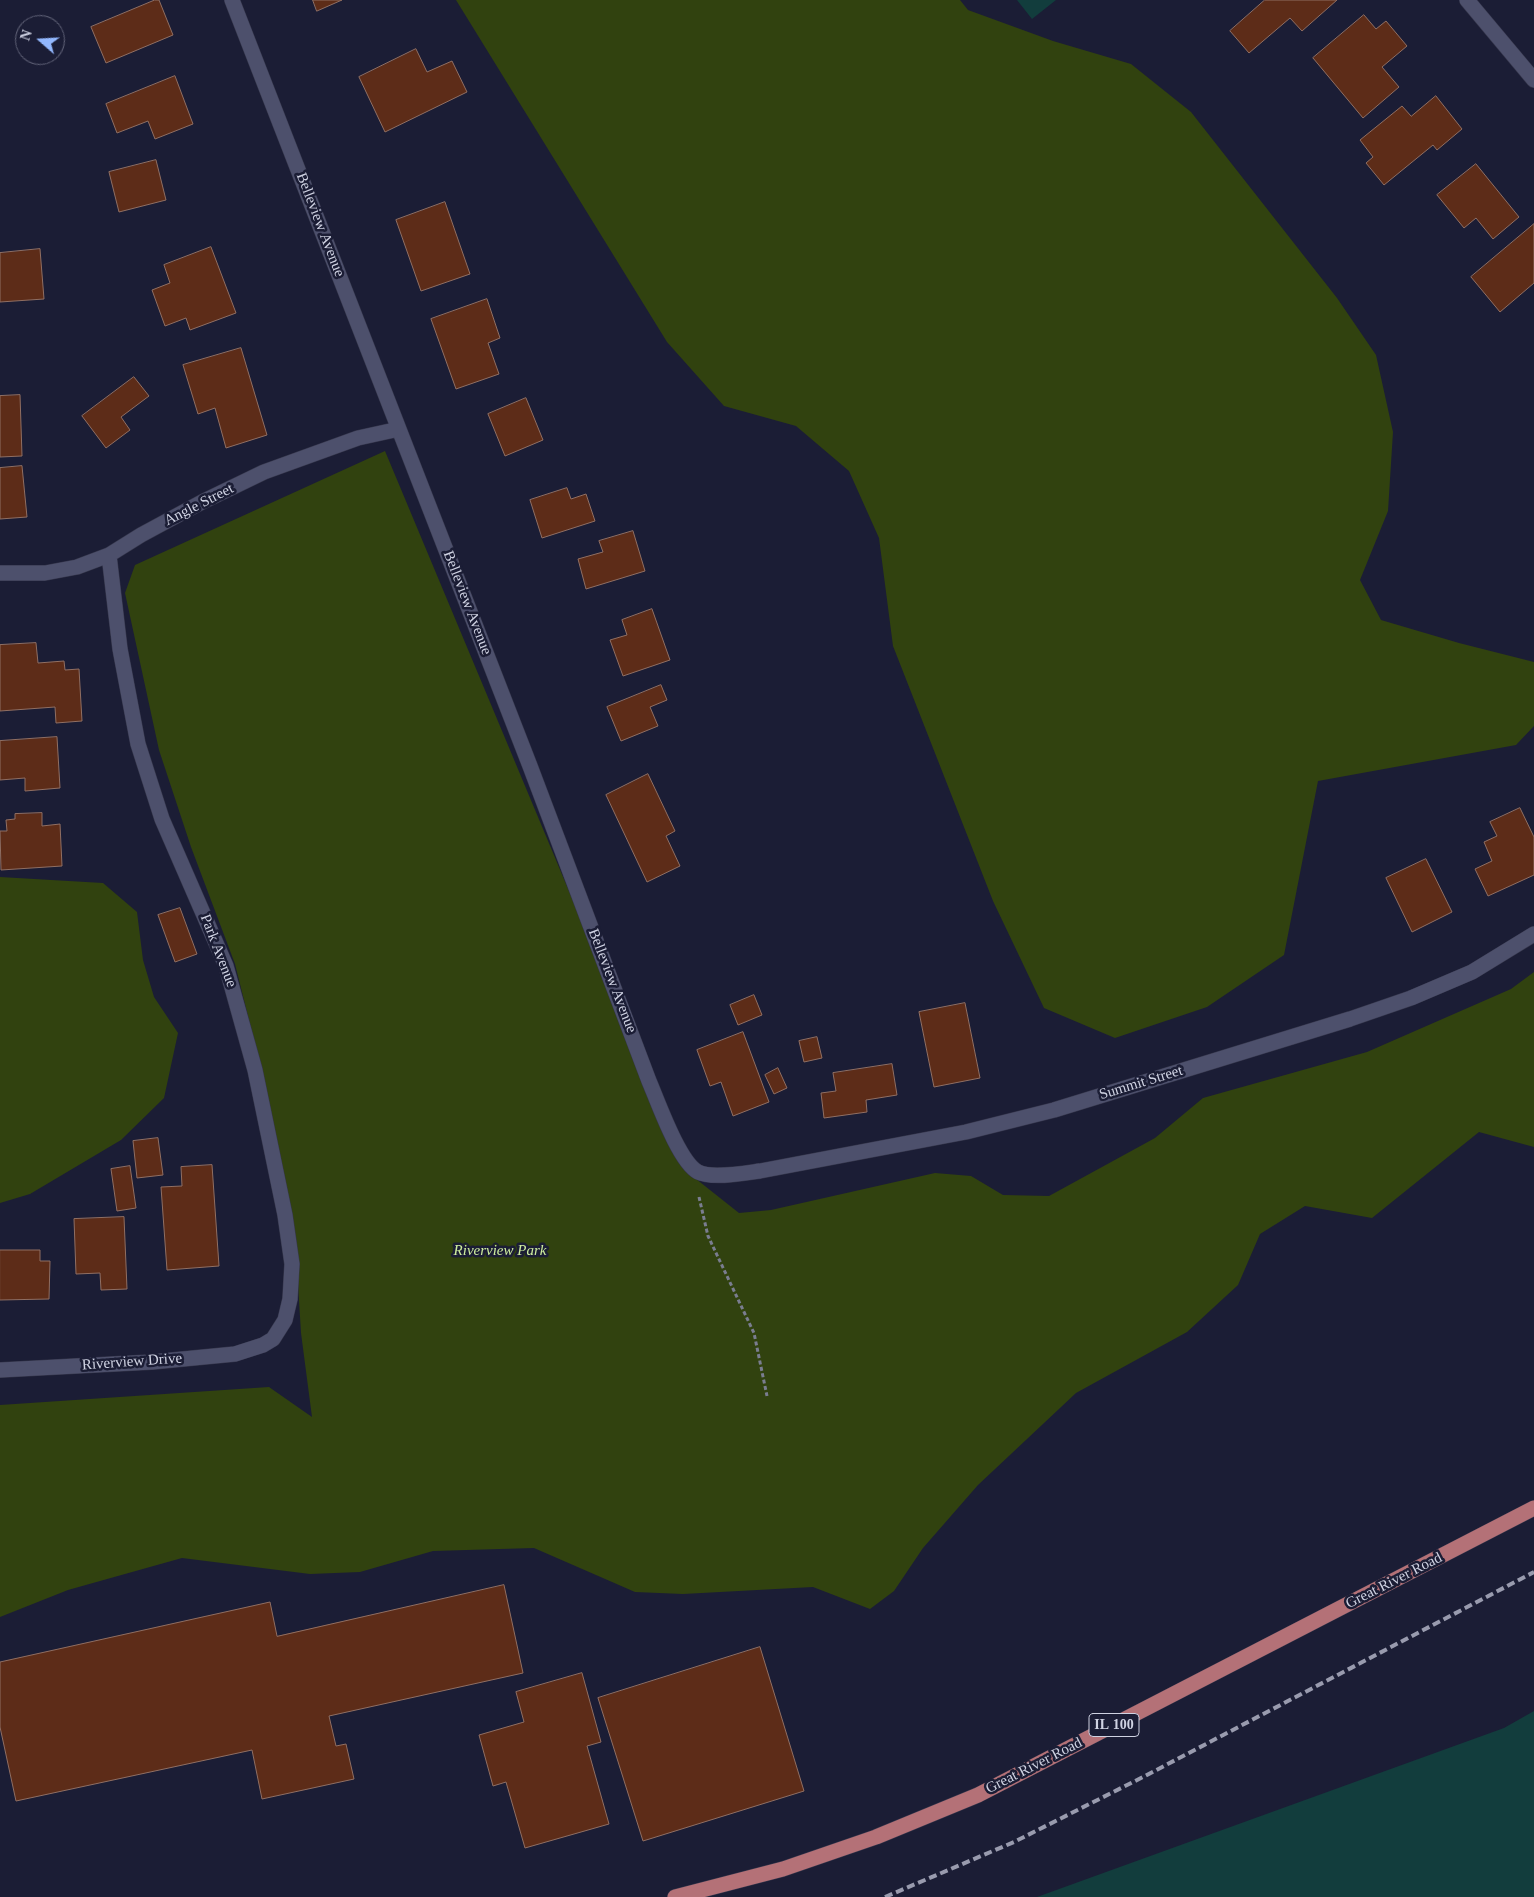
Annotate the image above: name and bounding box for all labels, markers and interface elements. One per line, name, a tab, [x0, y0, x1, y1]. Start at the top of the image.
north arrow	[15, 15, 65, 65]
text: N	[18, 28, 35, 43]
street label: Belleview Avenue	[292, 170, 348, 280]
street label: Angle Street	[161, 480, 237, 530]
street label: Belleview Avenue	[439, 548, 495, 658]
street label: Park Avenue	[196, 912, 240, 990]
street label: Belleview Avenue	[584, 926, 640, 1036]
street label: Summit Street	[1097, 1062, 1185, 1104]
park label: Riverview Park	[454, 1242, 546, 1260]
street label: Riverview Drive	[81, 1350, 183, 1374]
street label: Great River Road	[1343, 1549, 1445, 1613]
road number: IL 100	[1089, 1714, 1139, 1736]
street label: Great River Road	[983, 1734, 1085, 1798]

